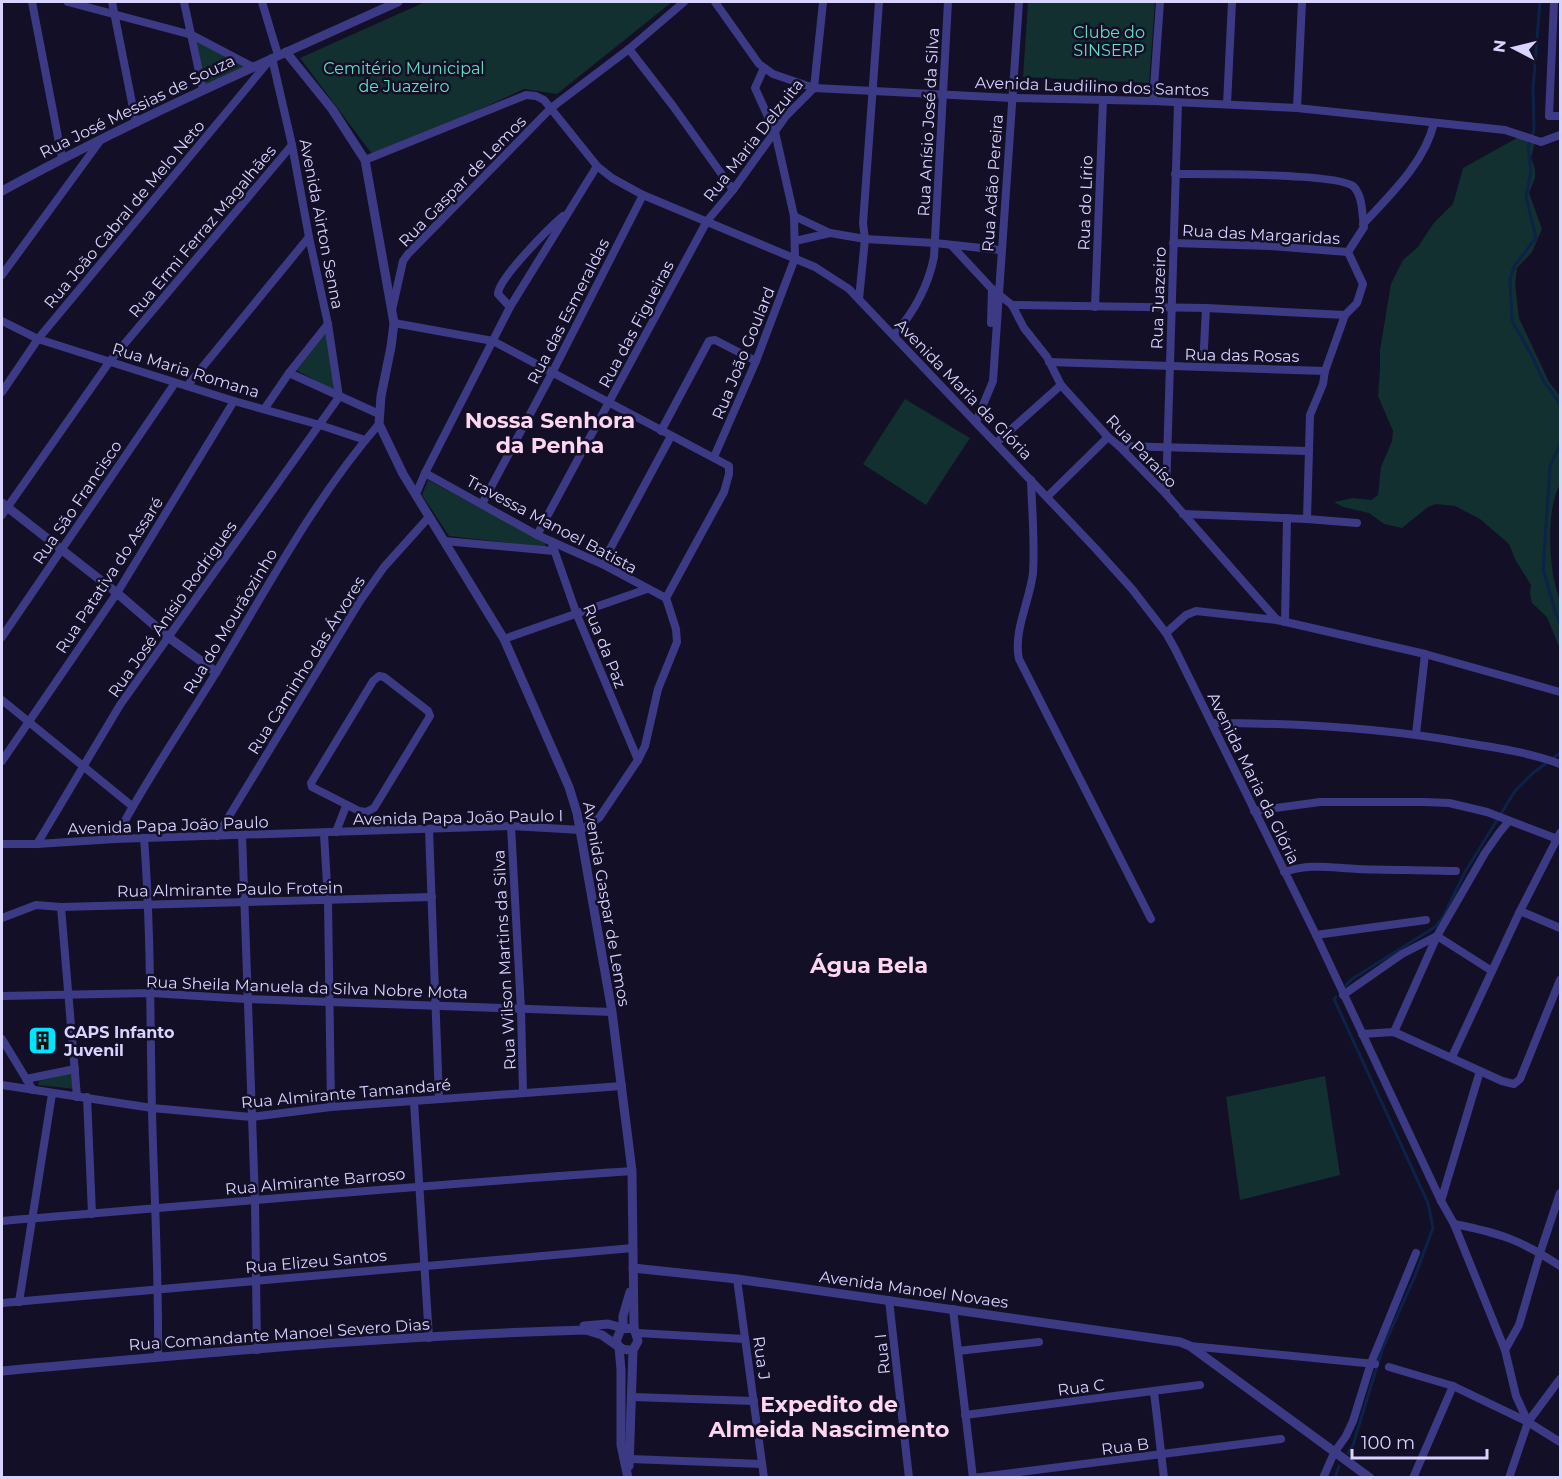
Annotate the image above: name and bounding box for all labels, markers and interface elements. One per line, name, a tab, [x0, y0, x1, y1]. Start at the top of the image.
north arrow	[1484, 18, 1544, 78]
park label: Clube do SINSERP	[1073, 23, 1145, 60]
street label: Rua Anísio José da Silva	[914, 27, 943, 217]
text: N	[1489, 39, 1510, 54]
street label: Rua José Messias de Souza	[36, 51, 238, 162]
park label: Cemitério Municipal de Juazeiro	[323, 59, 485, 96]
street label: Avenida Laudilino dos Santos	[975, 73, 1210, 100]
street label: Rua Maria Delzuita	[699, 75, 807, 206]
street label: Rua Gaspar de Lemos	[395, 112, 530, 251]
street label: Rua Adão Pereira	[978, 113, 1007, 253]
street label: Rua João Cabral de Melo Neto	[40, 116, 209, 312]
street label: Avenida Airton Senna	[296, 137, 347, 311]
street label: Rua Ermi Ferraz Magalhães	[125, 141, 280, 321]
street label: Rua do Lírio	[1074, 155, 1097, 251]
street label: Rua das Margaridas	[1181, 221, 1341, 248]
street label: Rua das Esmeraldas	[523, 235, 614, 387]
street label: Rua Juazeiro	[1147, 247, 1170, 350]
street label: Rua das Figueiras	[595, 257, 678, 391]
street label: Rua João Goulard	[708, 284, 779, 422]
street label: Avenida Maria da Glória	[891, 315, 1036, 464]
street label: Rua Maria Romana	[110, 339, 262, 402]
street label: Rua das Rosas	[1184, 345, 1300, 366]
district label: Nossa Senhora da Penha	[465, 407, 635, 459]
street label: Rua Paraíso	[1102, 411, 1181, 492]
street label: Rua São Francisco	[29, 437, 126, 568]
street label: Travessa Manoel Batista	[463, 471, 640, 578]
street label: Rua Patativa do Assaré	[52, 494, 167, 657]
street label: Rua José Anísio Rodrigues	[104, 517, 241, 701]
street label: Rua do Mourãozinho	[179, 545, 281, 697]
street label: Rua Caminho das Árvores	[244, 573, 369, 758]
street label: Rua da Paz	[579, 601, 630, 691]
street label: Avenida Maria da Glória	[1204, 689, 1303, 867]
street label: Avenida Gaspar de Lemos	[579, 800, 634, 1008]
street label: Avenida Papa João Paulo I	[353, 806, 563, 829]
street label: Avenida Papa João Paulo	[67, 812, 269, 839]
street label: Rua Wilson Martins da Silva	[489, 849, 520, 1071]
street label: Rua Almirante Paulo Frotein	[117, 878, 343, 901]
district label: Água Bela	[809, 952, 928, 979]
street label: Rua Sheila Manuela da Silva Nobre Mota	[146, 972, 468, 1003]
place label: CAPS Infanto Juvenil	[63, 1023, 175, 1060]
building icon: CAPS Infanto Juvenil	[27, 1025, 59, 1057]
street label: Rua Almirante Tamandaré	[240, 1075, 452, 1112]
street label: Rua Almirante Barroso	[224, 1164, 406, 1199]
street label: Rua Elizeu Santos	[244, 1246, 388, 1277]
street label: Avenida Manoel Novaes	[818, 1267, 1010, 1312]
street label: Rua Comandante Manoel Severo Dias	[128, 1314, 430, 1354]
street label: Rua I	[871, 1333, 894, 1375]
street label: Rua J	[749, 1335, 774, 1381]
street label: Rua C	[1056, 1375, 1106, 1400]
district label: Expedito de Almeida Nascimento	[708, 1391, 949, 1443]
scale bar	[1352, 1422, 1487, 1460]
text: 100 m	[1361, 1432, 1415, 1454]
street label: Rua B	[1100, 1434, 1150, 1459]

